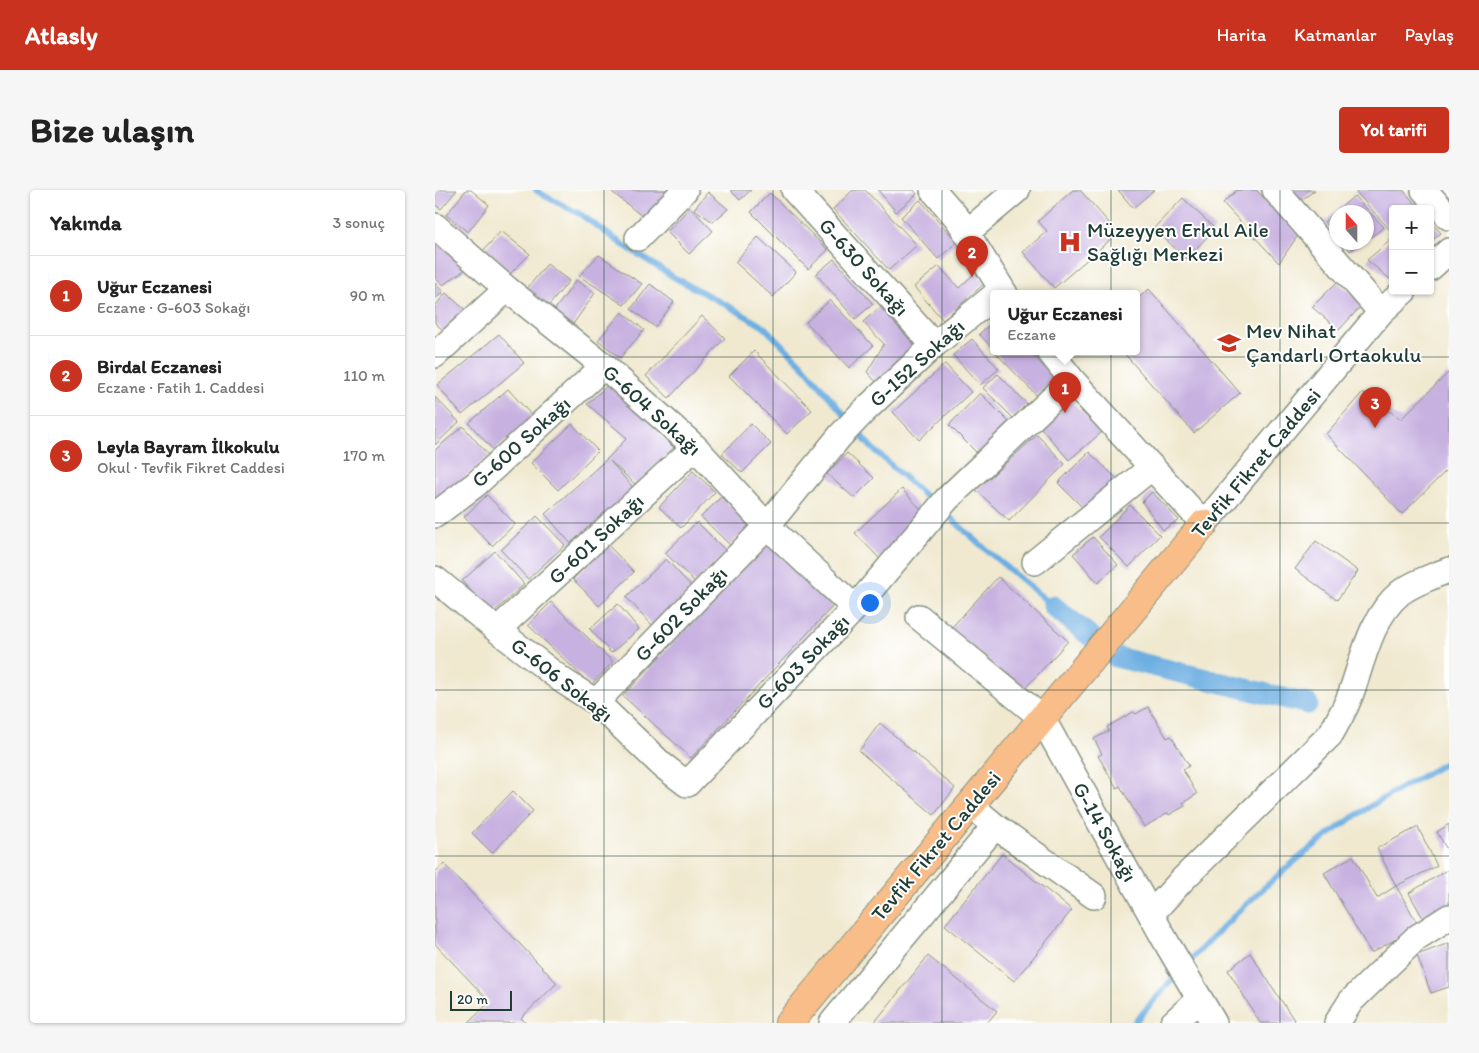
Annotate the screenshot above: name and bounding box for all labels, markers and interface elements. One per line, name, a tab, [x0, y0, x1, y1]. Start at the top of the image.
text: Atlasly	[25, 21, 98, 50]
text: Harita	[1217, 24, 1266, 46]
text: Katmanlar	[1294, 24, 1377, 46]
text: Paylaş	[1405, 24, 1454, 46]
button: Yol tarifi	[1339, 107, 1449, 153]
text: Bize ulaşın	[30, 109, 194, 151]
north arrow	[1329, 205, 1374, 250]
map controls	[1389, 205, 1434, 295]
button: +	[1389, 205, 1434, 250]
text: Yakında	[50, 210, 122, 235]
text: 3 sonuç	[333, 213, 385, 232]
street label: G-630 Sokağı	[814, 213, 915, 321]
place label: Müzeyyen Erkul Aile Sağlığı Merkezi	[1087, 217, 1269, 266]
hospital icon: Müzeyyen Erkul Aile Sağlığı Merkezi	[1057, 229, 1083, 255]
pin: 2	[956, 236, 988, 277]
button: −	[1389, 250, 1434, 295]
text: Uğur Eczanesi	[97, 275, 212, 298]
text: 1	[62, 286, 70, 305]
text: 90 m	[350, 286, 385, 305]
popup	[990, 290, 1140, 355]
text: Eczane · G-603 Sokağı	[97, 298, 250, 317]
text: Uğur Eczanesi	[1007, 302, 1123, 325]
street label: G-152 Sokağı	[864, 313, 969, 412]
place label: Mev Nihat Çandarlı Ortaokulu	[1246, 318, 1422, 367]
text: Eczane	[1007, 325, 1056, 344]
school or university icon: Mev Nihat Çandarlı Ortaokulu	[1216, 330, 1242, 356]
text: Birdal Eczanesi	[97, 355, 222, 378]
street label: G-604 Sokağı	[598, 359, 707, 460]
text: 2	[62, 366, 70, 385]
text: 110 m	[343, 366, 385, 385]
pin: 1	[1049, 372, 1081, 413]
text: Eczane · Fatih 1. Caddesi	[97, 378, 264, 397]
street label: Tevfik Fikret Caddesi	[1185, 382, 1326, 543]
pin: 3	[1359, 387, 1391, 428]
street label: G-600 Sokağı	[466, 391, 575, 493]
text: Leyla Bayram İlkokulu	[97, 435, 280, 458]
text: 3	[62, 446, 70, 465]
text: 170 m	[343, 446, 385, 465]
text: Okul · Tevfik Fikret Caddesi	[97, 458, 285, 477]
street label: G-601 Sokağı	[543, 488, 649, 589]
street label: G-602 Sokağı	[629, 561, 732, 666]
your location	[857, 590, 883, 616]
street label: G-603 Sokağı	[751, 609, 854, 715]
street label: G-606 Sokağı	[506, 632, 618, 727]
street label: Tevfik Fikret Caddesi	[865, 765, 1006, 926]
street label: G-14 Sokağı	[1068, 778, 1143, 886]
scale bar	[450, 988, 513, 1011]
text: 20 m	[457, 991, 488, 1008]

